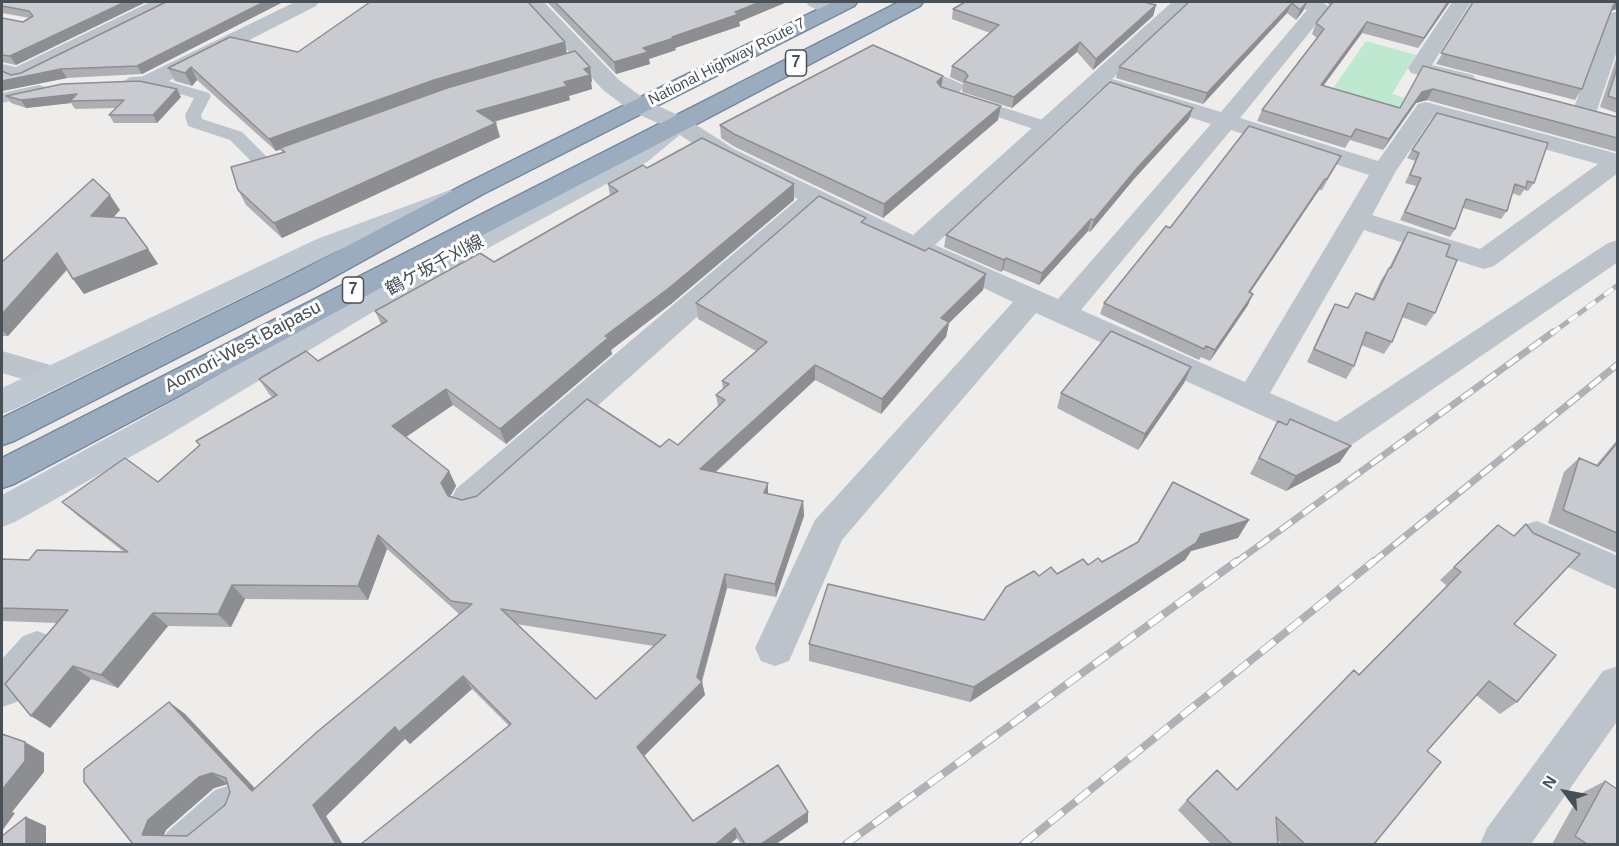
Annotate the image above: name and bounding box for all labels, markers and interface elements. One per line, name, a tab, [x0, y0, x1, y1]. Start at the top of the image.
street label: National Highway Route 7	[646, 15, 808, 109]
road number: 7	[786, 50, 806, 76]
street label: 鶴ケ坂千刈線	[382, 231, 488, 301]
road number: 7	[342, 277, 364, 303]
street label: Aomori-West Baipasu	[161, 297, 325, 397]
north arrow	[1535, 762, 1595, 822]
text: N	[1539, 773, 1560, 792]

